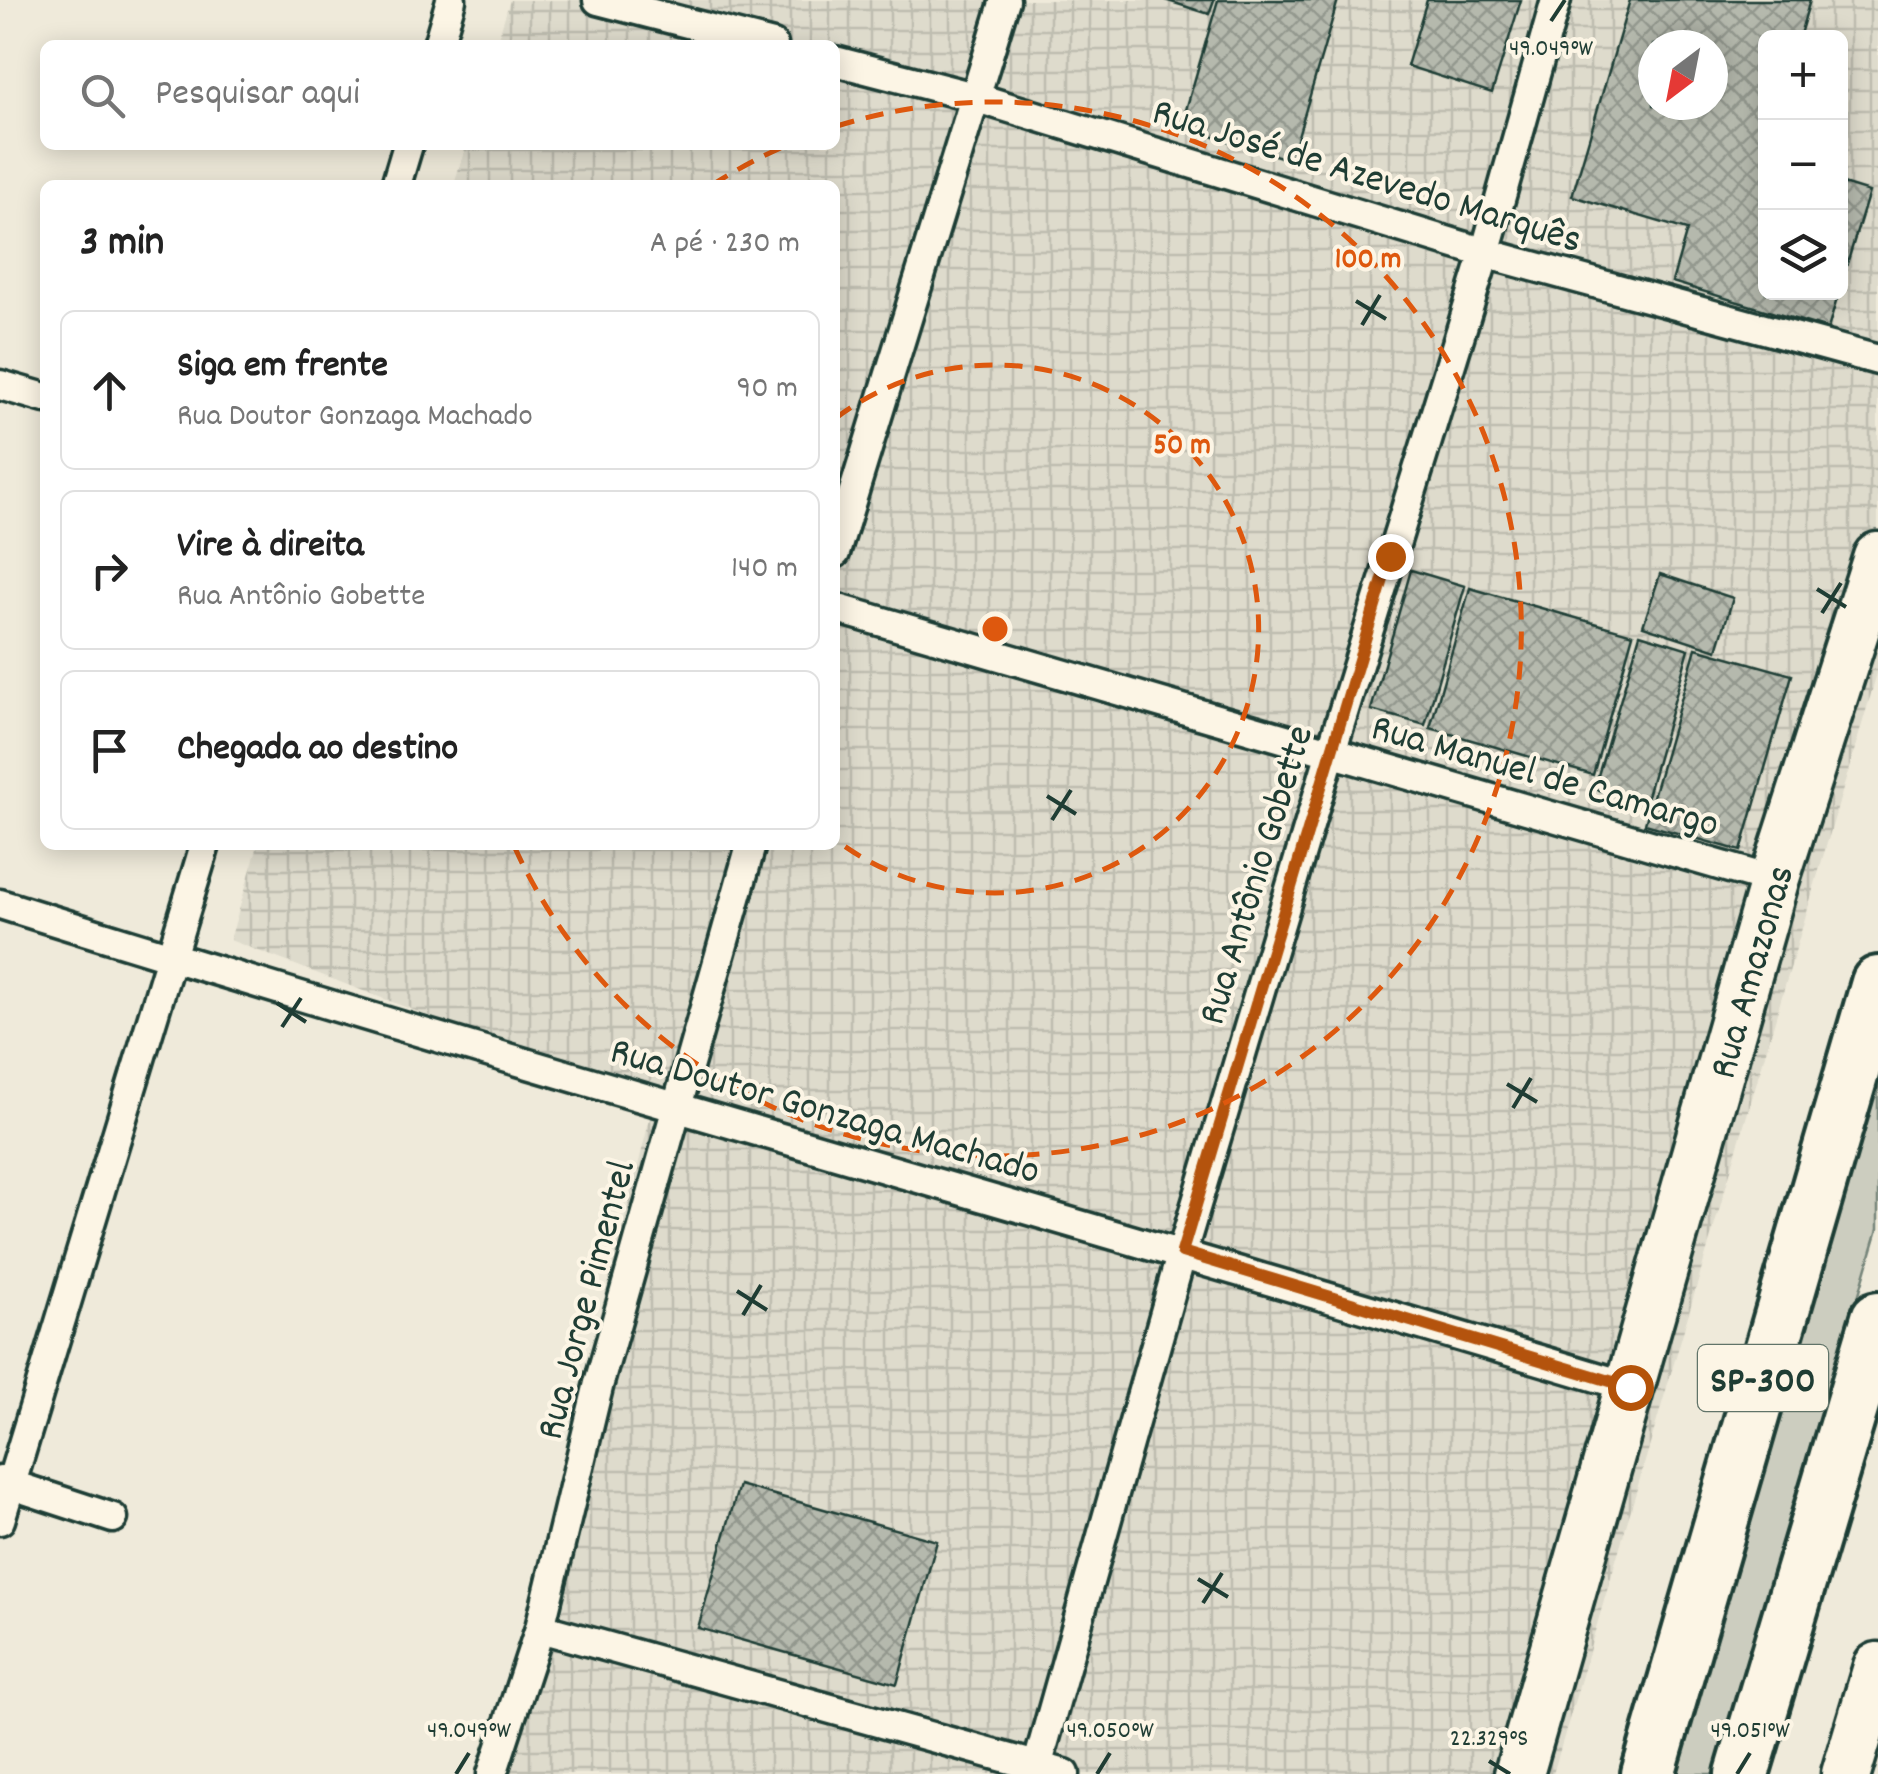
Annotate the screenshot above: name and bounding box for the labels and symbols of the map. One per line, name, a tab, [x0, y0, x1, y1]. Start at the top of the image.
north arrow	[1638, 30, 1728, 120]
text: 49.049°W	[1509, 32, 1594, 68]
street label: Rua José de Azevedo Marquês	[1144, 87, 1588, 272]
text: 100 m	[1335, 240, 1401, 283]
text: 50 m	[1153, 426, 1211, 469]
route end	[1368, 534, 1414, 580]
centre of rings	[977, 611, 1013, 647]
street label: Rua Manuel de Camargo	[1364, 702, 1725, 856]
street label: Rua Antônio Gobette	[1187, 719, 1332, 1033]
street label: Rua Amazonas	[1698, 859, 1813, 1086]
street label: Rua Doutor Gonzaga Machado	[603, 1026, 1046, 1203]
street label: Rua Jorge Pimentel	[525, 1155, 654, 1447]
road number: SP-300	[1698, 1345, 1828, 1411]
route start	[1608, 1365, 1654, 1411]
text: 49.049°W	[427, 1714, 512, 1750]
text: 49.050°W	[1066, 1714, 1154, 1750]
text: 49.051°W	[1710, 1714, 1790, 1750]
text: 22.329°S	[1450, 1722, 1528, 1758]

